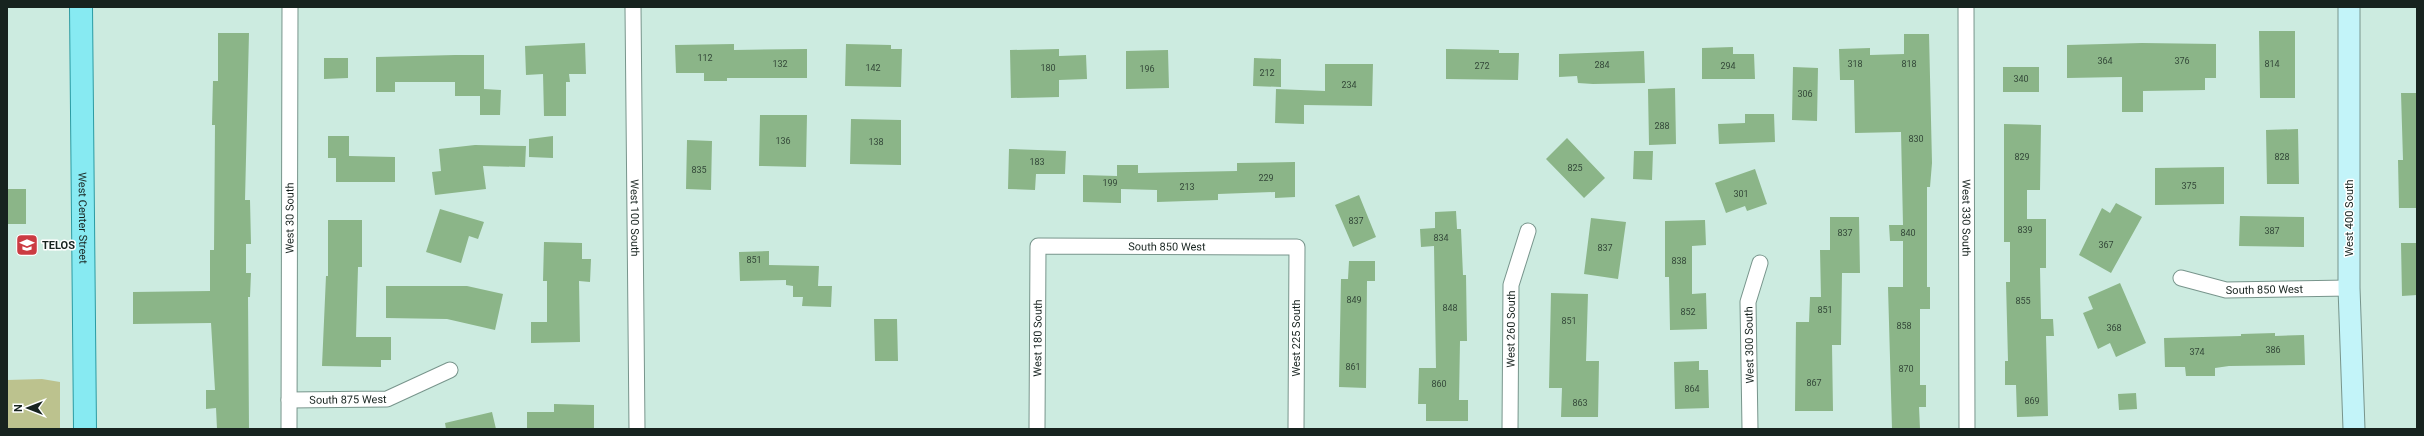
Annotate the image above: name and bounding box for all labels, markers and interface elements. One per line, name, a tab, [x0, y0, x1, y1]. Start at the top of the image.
house number: 112	[697, 53, 713, 63]
house number: 364	[2097, 56, 2113, 66]
house number: 376	[2174, 56, 2190, 66]
house number: 132	[772, 59, 788, 69]
house number: 318	[1847, 59, 1863, 69]
house number: 818	[1901, 59, 1917, 69]
house number: 814	[2264, 59, 2280, 69]
house number: 284	[1594, 60, 1610, 70]
house number: 272	[1474, 61, 1490, 71]
house number: 294	[1720, 61, 1736, 71]
house number: 142	[865, 63, 881, 73]
house number: 180	[1040, 63, 1056, 73]
house number: 196	[1139, 64, 1155, 74]
house number: 212	[1259, 68, 1275, 78]
house number: 340	[2013, 74, 2029, 84]
house number: 234	[1341, 80, 1357, 90]
house number: 306	[1797, 89, 1813, 99]
house number: 288	[1654, 121, 1670, 131]
house number: 830	[1908, 134, 1924, 144]
house number: 136	[775, 136, 791, 146]
house number: 138	[868, 137, 884, 147]
house number: 829	[2014, 152, 2030, 162]
house number: 828	[2274, 152, 2290, 162]
house number: 183	[1029, 157, 1045, 167]
house number: 825	[1567, 163, 1583, 173]
house number: 835	[691, 165, 707, 175]
street label: West Center Street	[76, 172, 89, 264]
house number: 229	[1258, 173, 1274, 183]
house number: 199	[1102, 178, 1118, 188]
street label: West 100 South	[628, 179, 641, 257]
street label: West 330 South	[1959, 179, 1973, 257]
street label: West 400 South	[2343, 179, 2356, 257]
house number: 375	[2181, 181, 2197, 191]
street label: West 30 South	[283, 182, 297, 254]
house number: 213	[1179, 182, 1195, 192]
house number: 301	[1733, 189, 1749, 199]
house number: 837	[1348, 216, 1364, 226]
house number: 839	[2017, 225, 2033, 235]
house number: 387	[2264, 226, 2280, 236]
house number: 837	[1837, 228, 1853, 238]
house number: 840	[1900, 228, 1916, 238]
school or university icon: TELOS	[14, 232, 40, 258]
house number: 834	[1433, 233, 1449, 243]
place label: TELOS	[42, 239, 75, 252]
street label: South 850 West	[1128, 240, 1206, 254]
house number: 367	[2098, 240, 2114, 250]
house number: 837	[1597, 243, 1613, 253]
house number: 851	[746, 255, 762, 265]
house number: 838	[1671, 256, 1687, 266]
street label: South 850 West	[2226, 283, 2304, 297]
street label: West 260 South	[1504, 290, 1518, 368]
house number: 849	[1346, 295, 1362, 305]
house number: 855	[2015, 296, 2031, 306]
street label: West 180 South	[1031, 299, 1045, 377]
street label: West 225 South	[1290, 299, 1303, 377]
house number: 848	[1442, 303, 1458, 313]
house number: 851	[1817, 305, 1833, 315]
street label: West 300 South	[1742, 306, 1757, 384]
house number: 852	[1680, 307, 1696, 317]
house number: 851	[1561, 316, 1577, 326]
house number: 858	[1896, 321, 1912, 331]
house number: 368	[2106, 323, 2122, 333]
house number: 386	[2265, 345, 2281, 355]
house number: 374	[2189, 347, 2205, 357]
house number: 861	[1345, 362, 1361, 372]
house number: 870	[1898, 364, 1914, 374]
house number: 867	[1806, 378, 1822, 388]
house number: 860	[1431, 379, 1447, 389]
house number: 864	[1684, 384, 1700, 394]
north arrow	[8, 388, 48, 428]
street label: South 875 West	[309, 393, 387, 407]
house number: 869	[2024, 396, 2040, 406]
house number: 863	[1572, 398, 1588, 408]
text: N	[12, 404, 25, 412]

